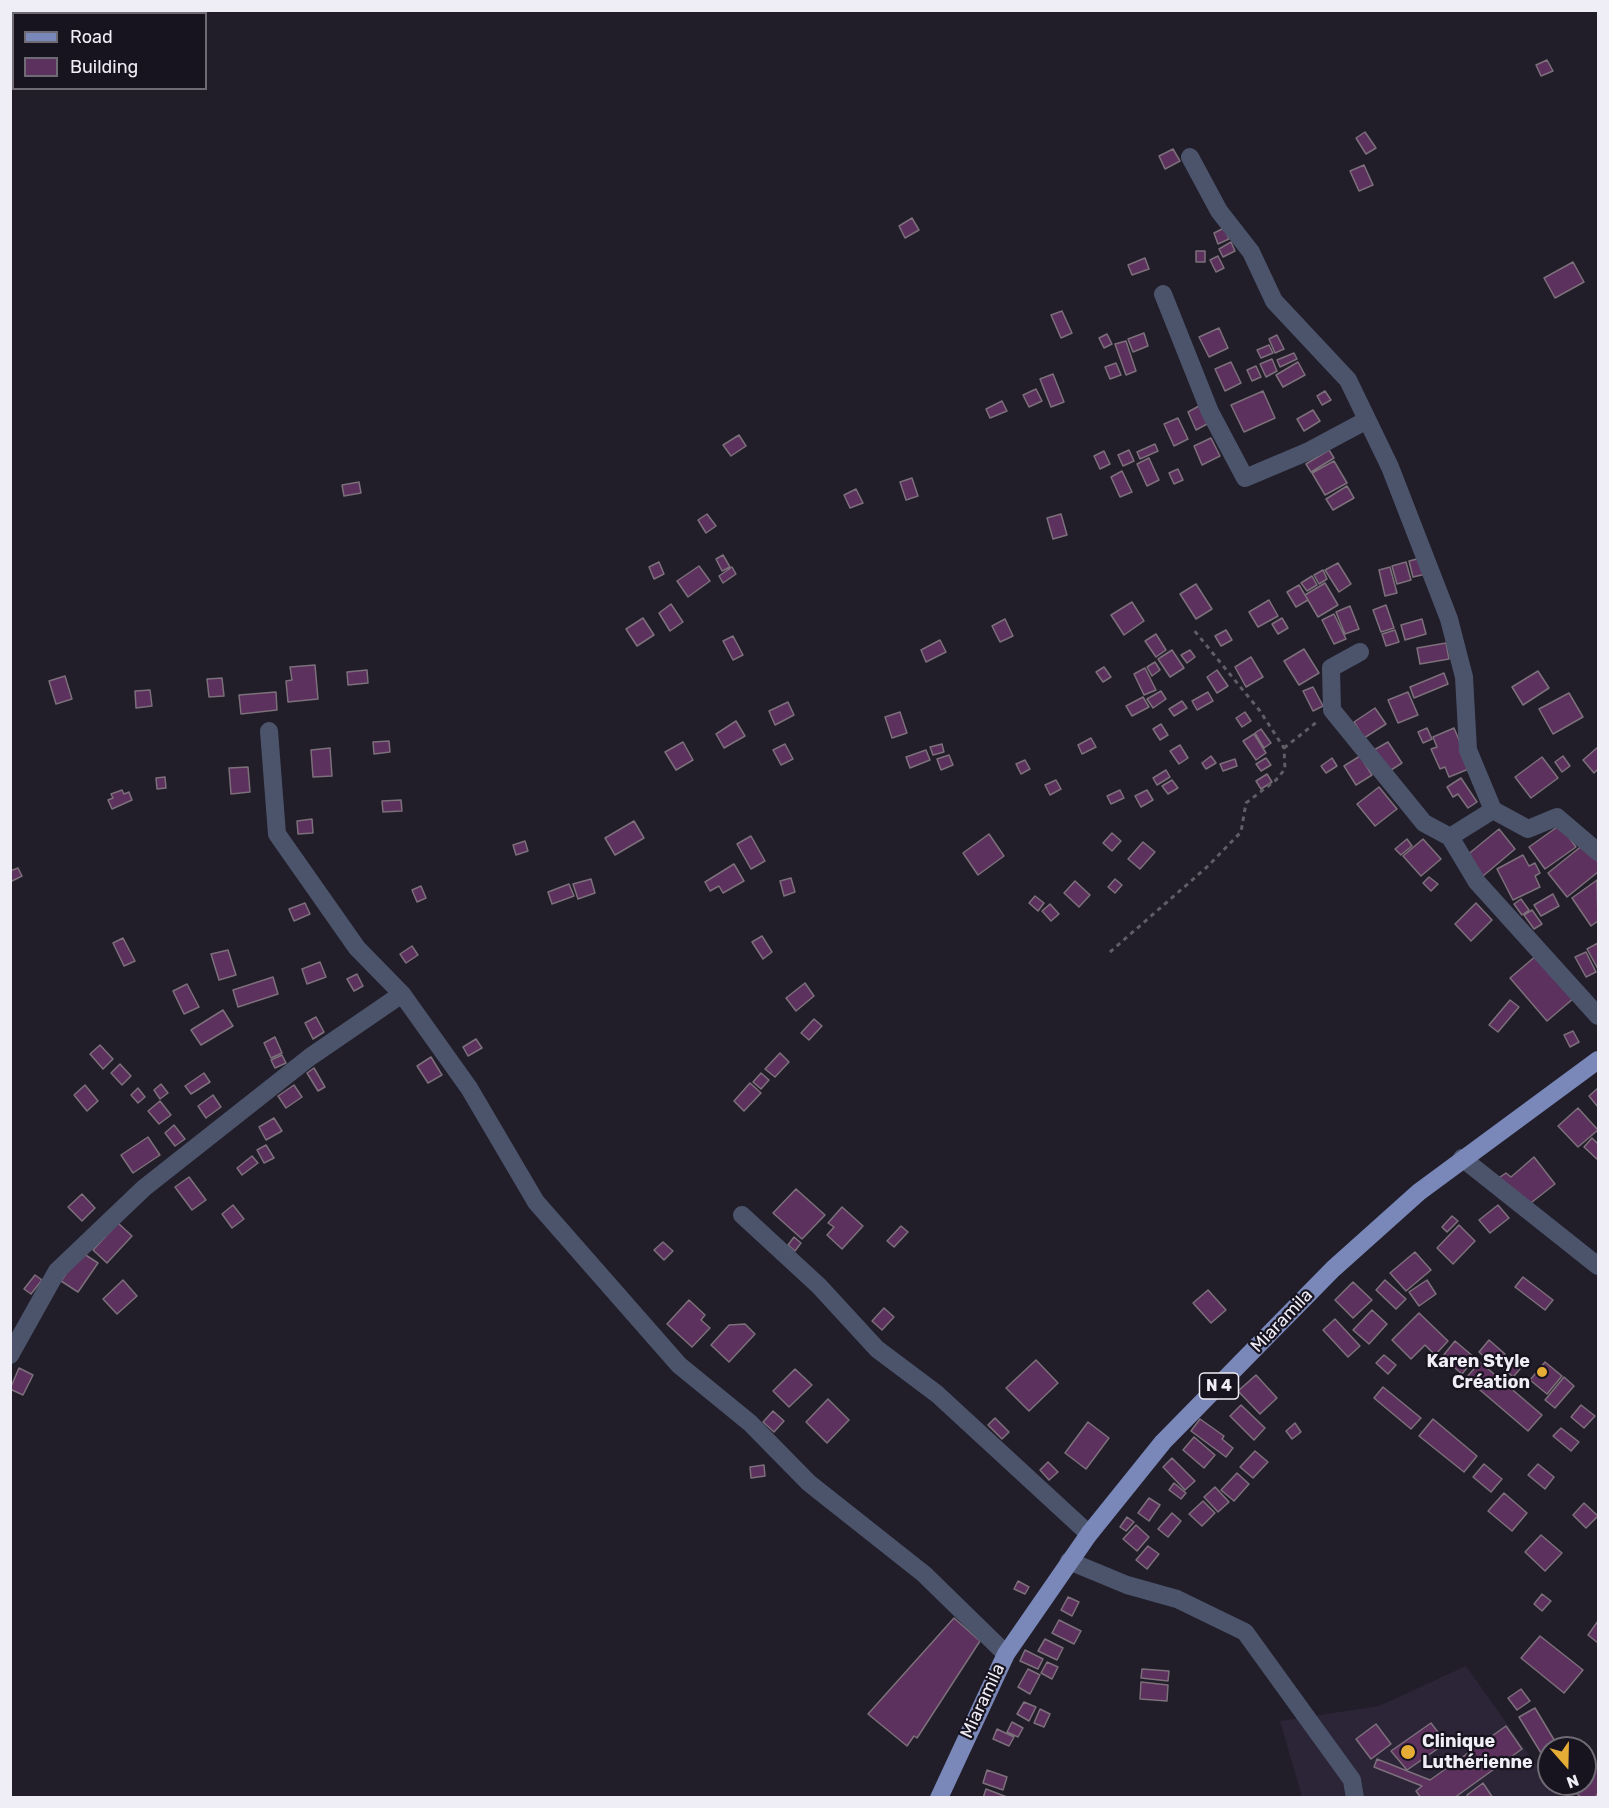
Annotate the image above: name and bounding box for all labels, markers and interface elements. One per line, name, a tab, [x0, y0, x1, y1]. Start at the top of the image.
legend	[12, 12, 207, 90]
text: Road	[70, 26, 113, 48]
text: Building	[70, 56, 138, 78]
street label: Miaramila	[1246, 1285, 1318, 1357]
place label: Karen Style Création	[1426, 1351, 1530, 1394]
marker: Karen Style Création	[1535, 1365, 1549, 1379]
road number: N 4	[1200, 1373, 1238, 1399]
street label: Miaramila	[956, 1660, 1010, 1742]
place label: Clinique Luthérienne	[1422, 1731, 1533, 1774]
north arrow	[1537, 1736, 1597, 1796]
marker: Clinique Luthérienne	[1399, 1743, 1417, 1761]
text: N	[1564, 1771, 1581, 1792]

